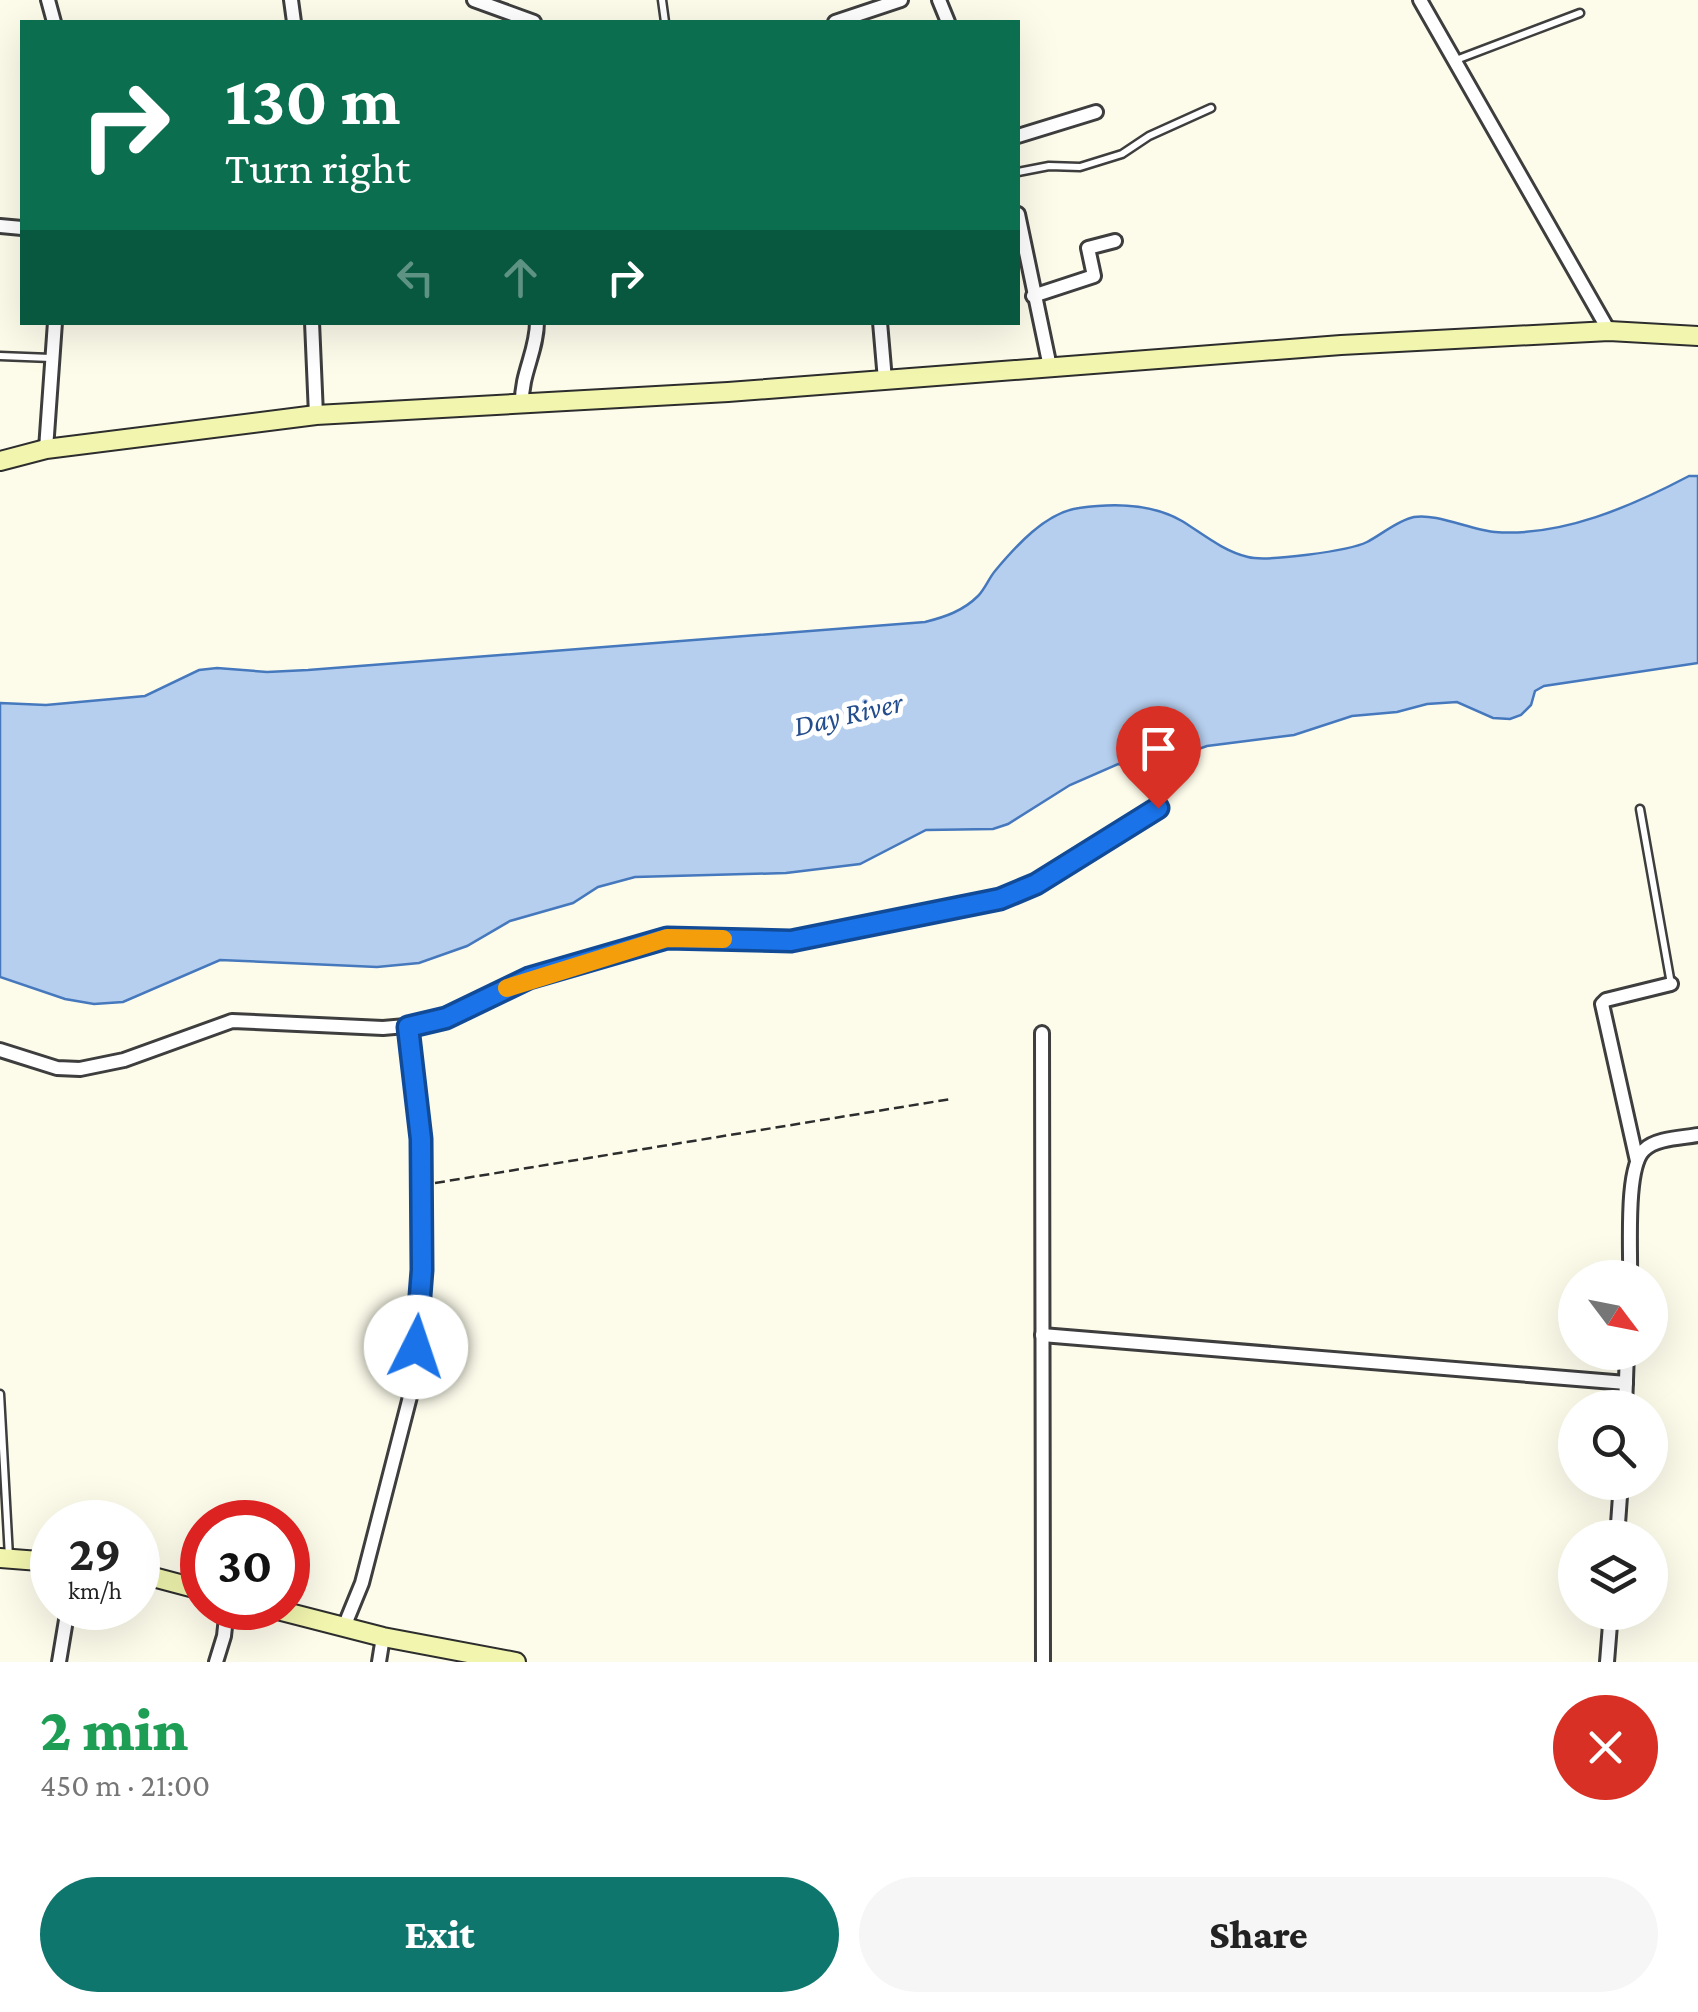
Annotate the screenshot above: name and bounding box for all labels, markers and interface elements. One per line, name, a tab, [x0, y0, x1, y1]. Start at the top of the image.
icon: right	[60, 60, 190, 190]
text: 130 m	[225, 61, 401, 139]
text: Turn right	[225, 143, 410, 193]
icon: left	[388, 250, 443, 305]
icon: ahead	[493, 250, 548, 305]
icon: right	[598, 250, 653, 305]
water label: Day River	[790, 685, 907, 743]
pin	[1116, 706, 1201, 809]
icon: arrive	[1131, 721, 1186, 776]
north arrow	[1558, 1260, 1668, 1370]
map controls	[1558, 1260, 1668, 1630]
position arrow	[364, 1295, 468, 1399]
button: search	[1558, 1390, 1668, 1500]
speed limit sign: 30	[180, 1500, 310, 1630]
button: layers	[1558, 1520, 1668, 1630]
text: 29	[69, 1525, 121, 1581]
text: km/h	[68, 1577, 122, 1604]
button: close	[1553, 1695, 1658, 1800]
text: 2 min	[40, 1696, 188, 1763]
text: 450 m · 21:00	[40, 1767, 210, 1803]
button: Exit	[40, 1877, 839, 1992]
button: Share	[859, 1877, 1658, 1992]

